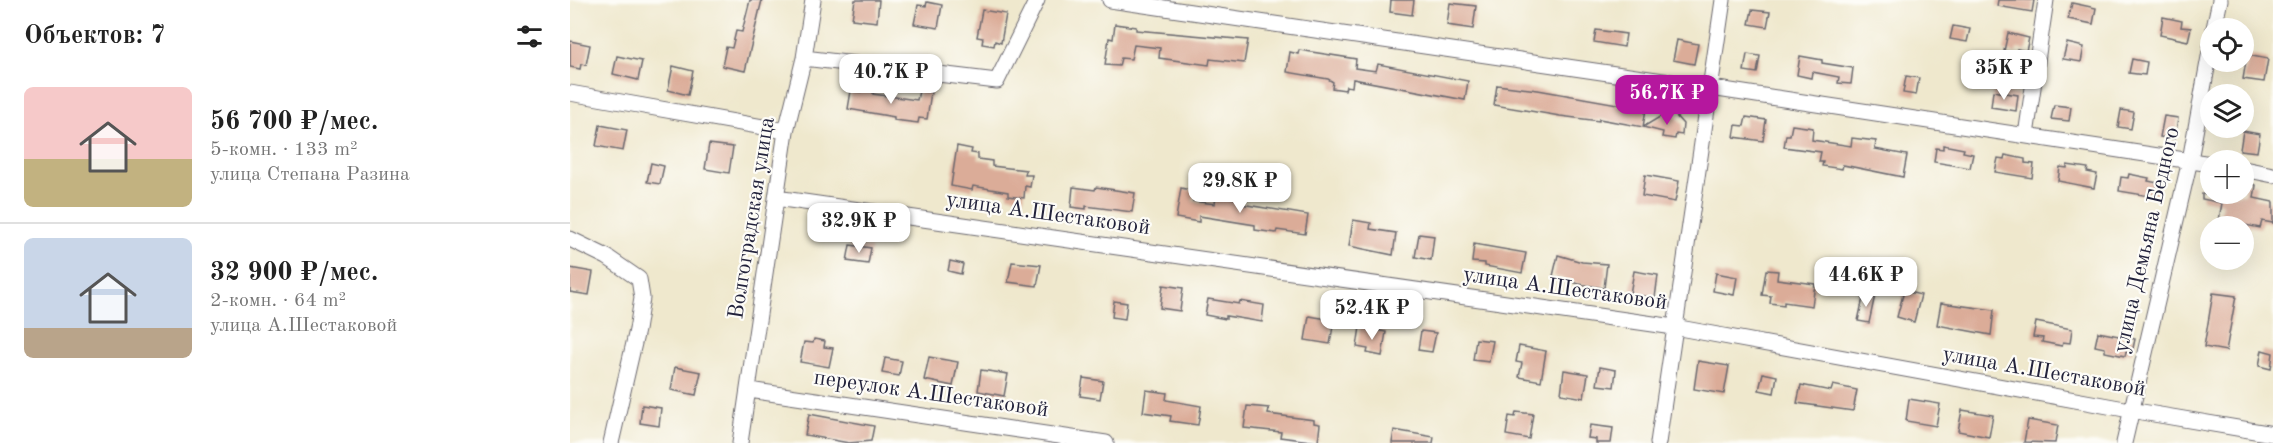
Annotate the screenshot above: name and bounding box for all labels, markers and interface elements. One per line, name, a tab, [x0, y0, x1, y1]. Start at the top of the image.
map controls	[2200, 18, 2254, 270]
button: locate	[2200, 18, 2254, 72]
icon: filters	[513, 20, 546, 53]
text: Объектов: 7	[24, 23, 165, 49]
pin: 35K ₽	[1962, 50, 2046, 101]
pin: 40.7K ₽	[836, 54, 946, 105]
text: 35K ₽	[1975, 59, 2033, 79]
text: 40.7K ₽	[853, 63, 929, 83]
pin: 56.7K ₽	[1612, 75, 1722, 126]
text: 56.7K ₽	[1629, 84, 1705, 104]
button: layers	[2200, 84, 2254, 138]
text: 56 700 ₽/мес.	[210, 109, 378, 135]
icon: home	[72, 111, 144, 183]
street label: Волгоградская улица	[725, 115, 779, 321]
street label: улица Демьяна Бедного	[2110, 125, 2184, 355]
text: 5-комн. · 133 m²	[210, 140, 358, 160]
button: +	[2200, 150, 2254, 204]
pin: 29.8K ₽	[1185, 163, 1295, 214]
text: улица Степана Разина	[210, 165, 410, 185]
text: 29.8K ₽	[1202, 172, 1278, 192]
street label: улица А.Шестаковой	[945, 189, 1151, 239]
pin: 32.9K ₽	[804, 203, 914, 254]
text: 32.9K ₽	[821, 212, 897, 232]
button: −	[2200, 216, 2254, 270]
pin: 44.6K ₽	[1811, 257, 1921, 308]
text: 32 900 ₽/мес.	[210, 260, 378, 286]
icon: home	[72, 262, 144, 334]
street label: улица А.Шестаковой	[1462, 264, 1668, 314]
text: 44.6K ₽	[1828, 266, 1904, 286]
pin: 52.4K ₽	[1317, 290, 1427, 341]
text: 2-комн. · 64 m²	[210, 291, 346, 311]
text: 52.4K ₽	[1334, 299, 1410, 319]
text: улица А.Шестаковой	[210, 316, 397, 336]
street label: улица А.Шестаковой	[1941, 343, 2147, 401]
street label: переулок А.Шестаковой	[812, 367, 1050, 421]

